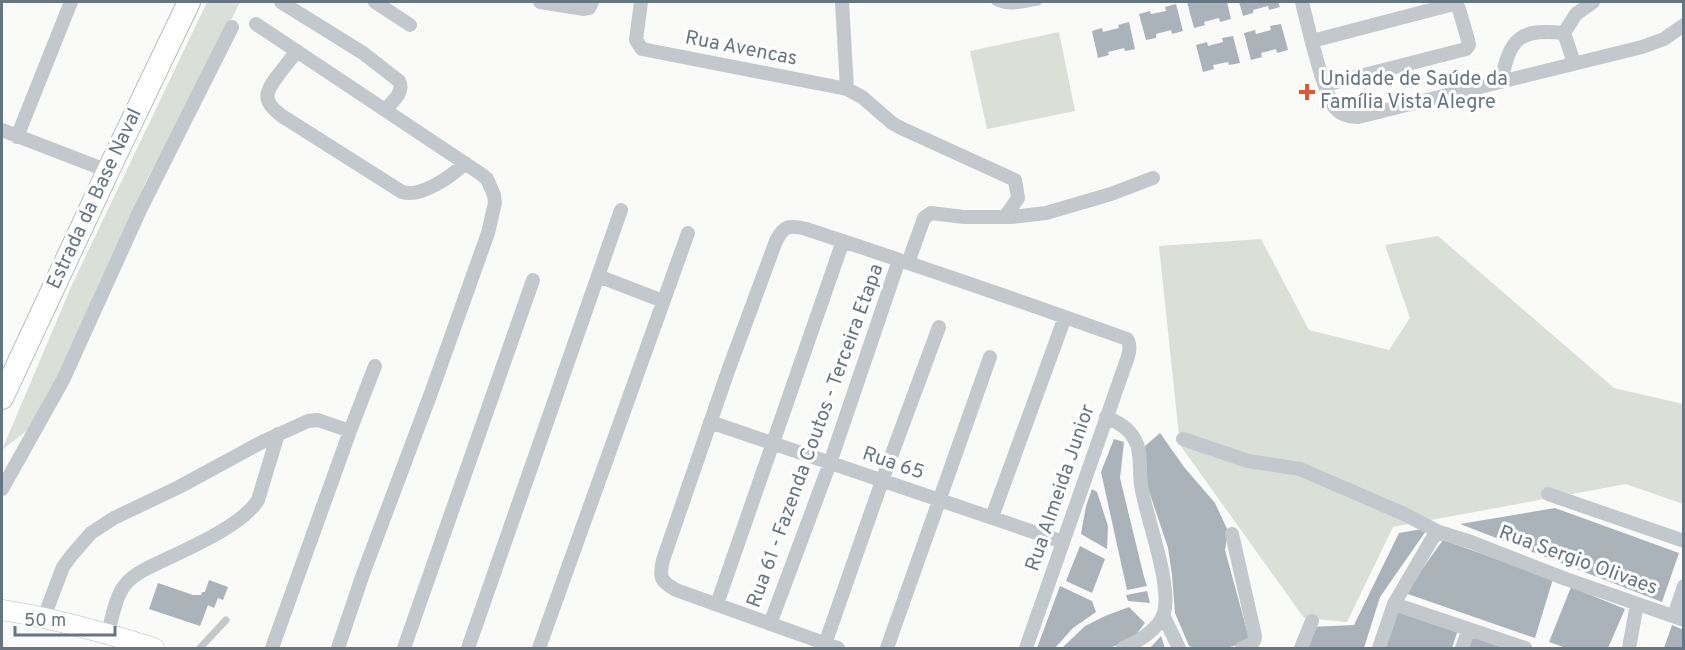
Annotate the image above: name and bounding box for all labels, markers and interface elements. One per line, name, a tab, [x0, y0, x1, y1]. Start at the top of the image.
street label: Rua Avencas	[683, 25, 799, 73]
place label: Unidade de Saúde da Família Vista Alegre	[1320, 67, 1508, 116]
marker: Unidade de Saúde da Família Vista Alegre	[1298, 83, 1316, 101]
street label: Estrada da Base Naval	[42, 104, 148, 294]
street label: Rua 61 - Fazenda Coutos - Terceira Etapa	[742, 261, 890, 611]
street label: Rua Almeida Junior	[1020, 401, 1102, 575]
street label: Rua 65	[859, 441, 927, 487]
street label: Rua Sergio Olivaes	[1495, 520, 1661, 602]
scale bar	[15, 599, 116, 637]
text: 50 m	[24, 610, 66, 633]

